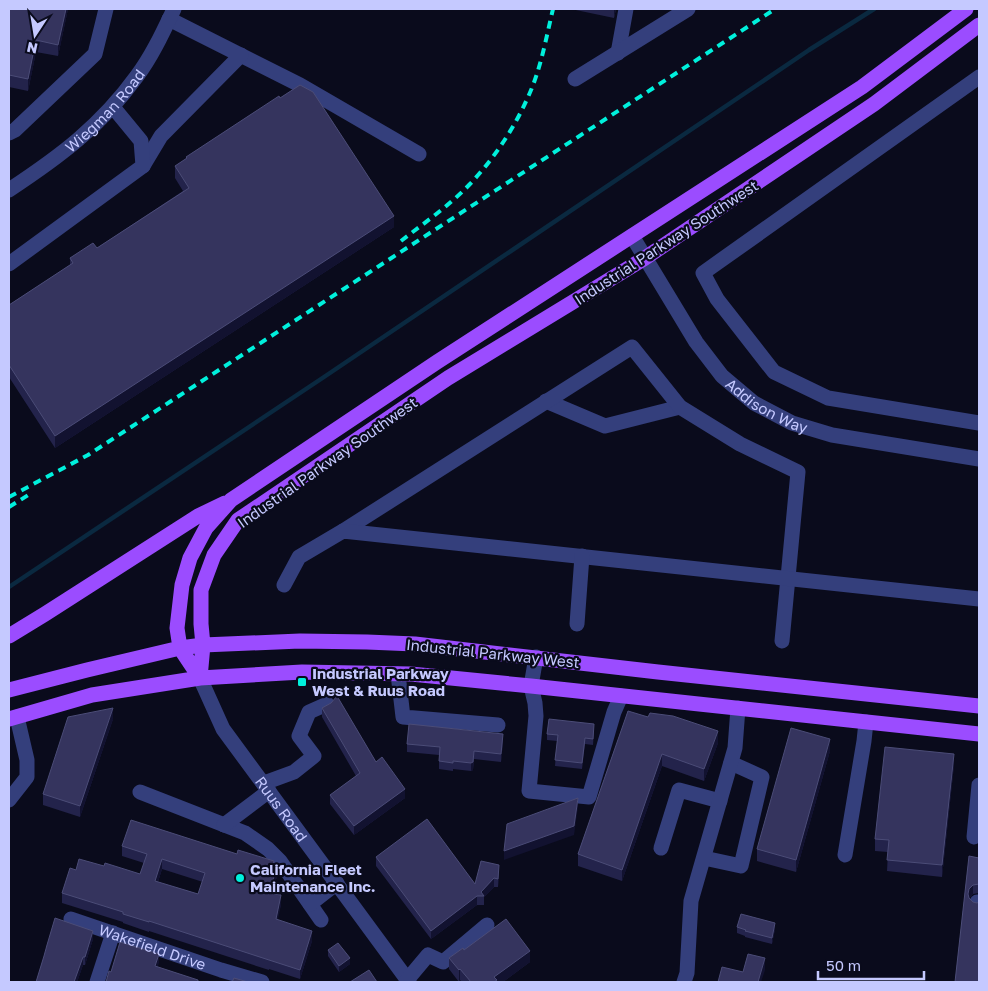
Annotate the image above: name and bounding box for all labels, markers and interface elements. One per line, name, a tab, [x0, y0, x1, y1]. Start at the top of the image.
north arrow	[10, 10, 60, 60]
text: N	[25, 39, 39, 58]
street label: Wiegman Road	[61, 65, 148, 156]
street label: Industrial Parkway Southwest	[571, 176, 761, 308]
street label: Addison Way	[722, 374, 810, 436]
street label: Industrial Parkway Southwest	[234, 393, 420, 531]
street label: Industrial Parkway West	[405, 635, 581, 671]
place label: Industrial Parkway West & Ruus Road	[312, 664, 449, 699]
marker: Industrial Parkway West & Ruus Road	[296, 676, 308, 688]
street label: Ruus Road	[252, 773, 312, 845]
place label: California Fleet Maintenance Inc.	[250, 860, 376, 895]
marker: California Fleet Maintenance Inc.	[234, 872, 246, 884]
street label: Wakefield Drive	[96, 920, 209, 973]
scale bar	[818, 948, 924, 980]
text: 50 m	[826, 956, 861, 974]

